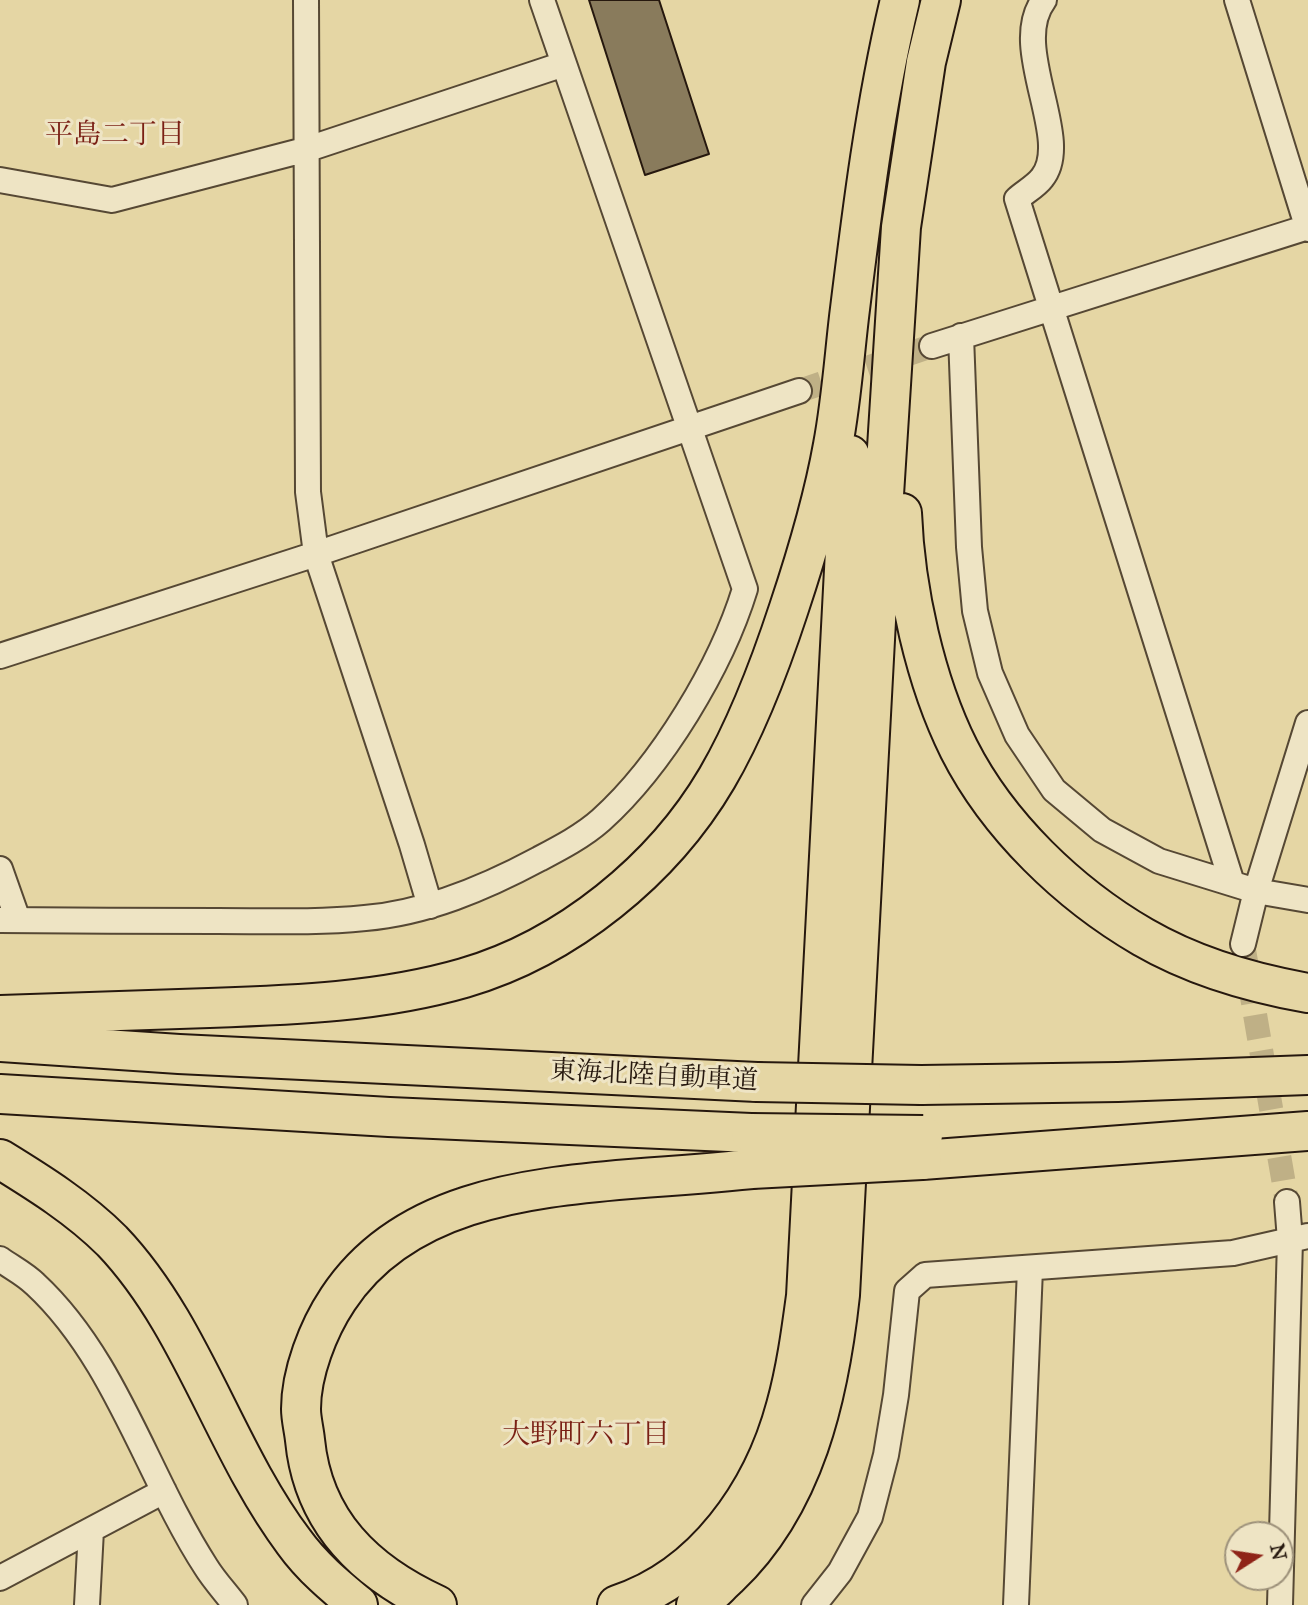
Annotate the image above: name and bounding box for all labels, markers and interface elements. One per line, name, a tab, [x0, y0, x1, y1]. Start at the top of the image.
district label: 平島二丁目	[45, 119, 185, 153]
street label: 東海北陸自動車道	[549, 1056, 759, 1098]
district label: 大野町六丁目	[502, 1419, 670, 1453]
north arrow	[1224, 1521, 1294, 1591]
text: N	[1265, 1542, 1291, 1562]

